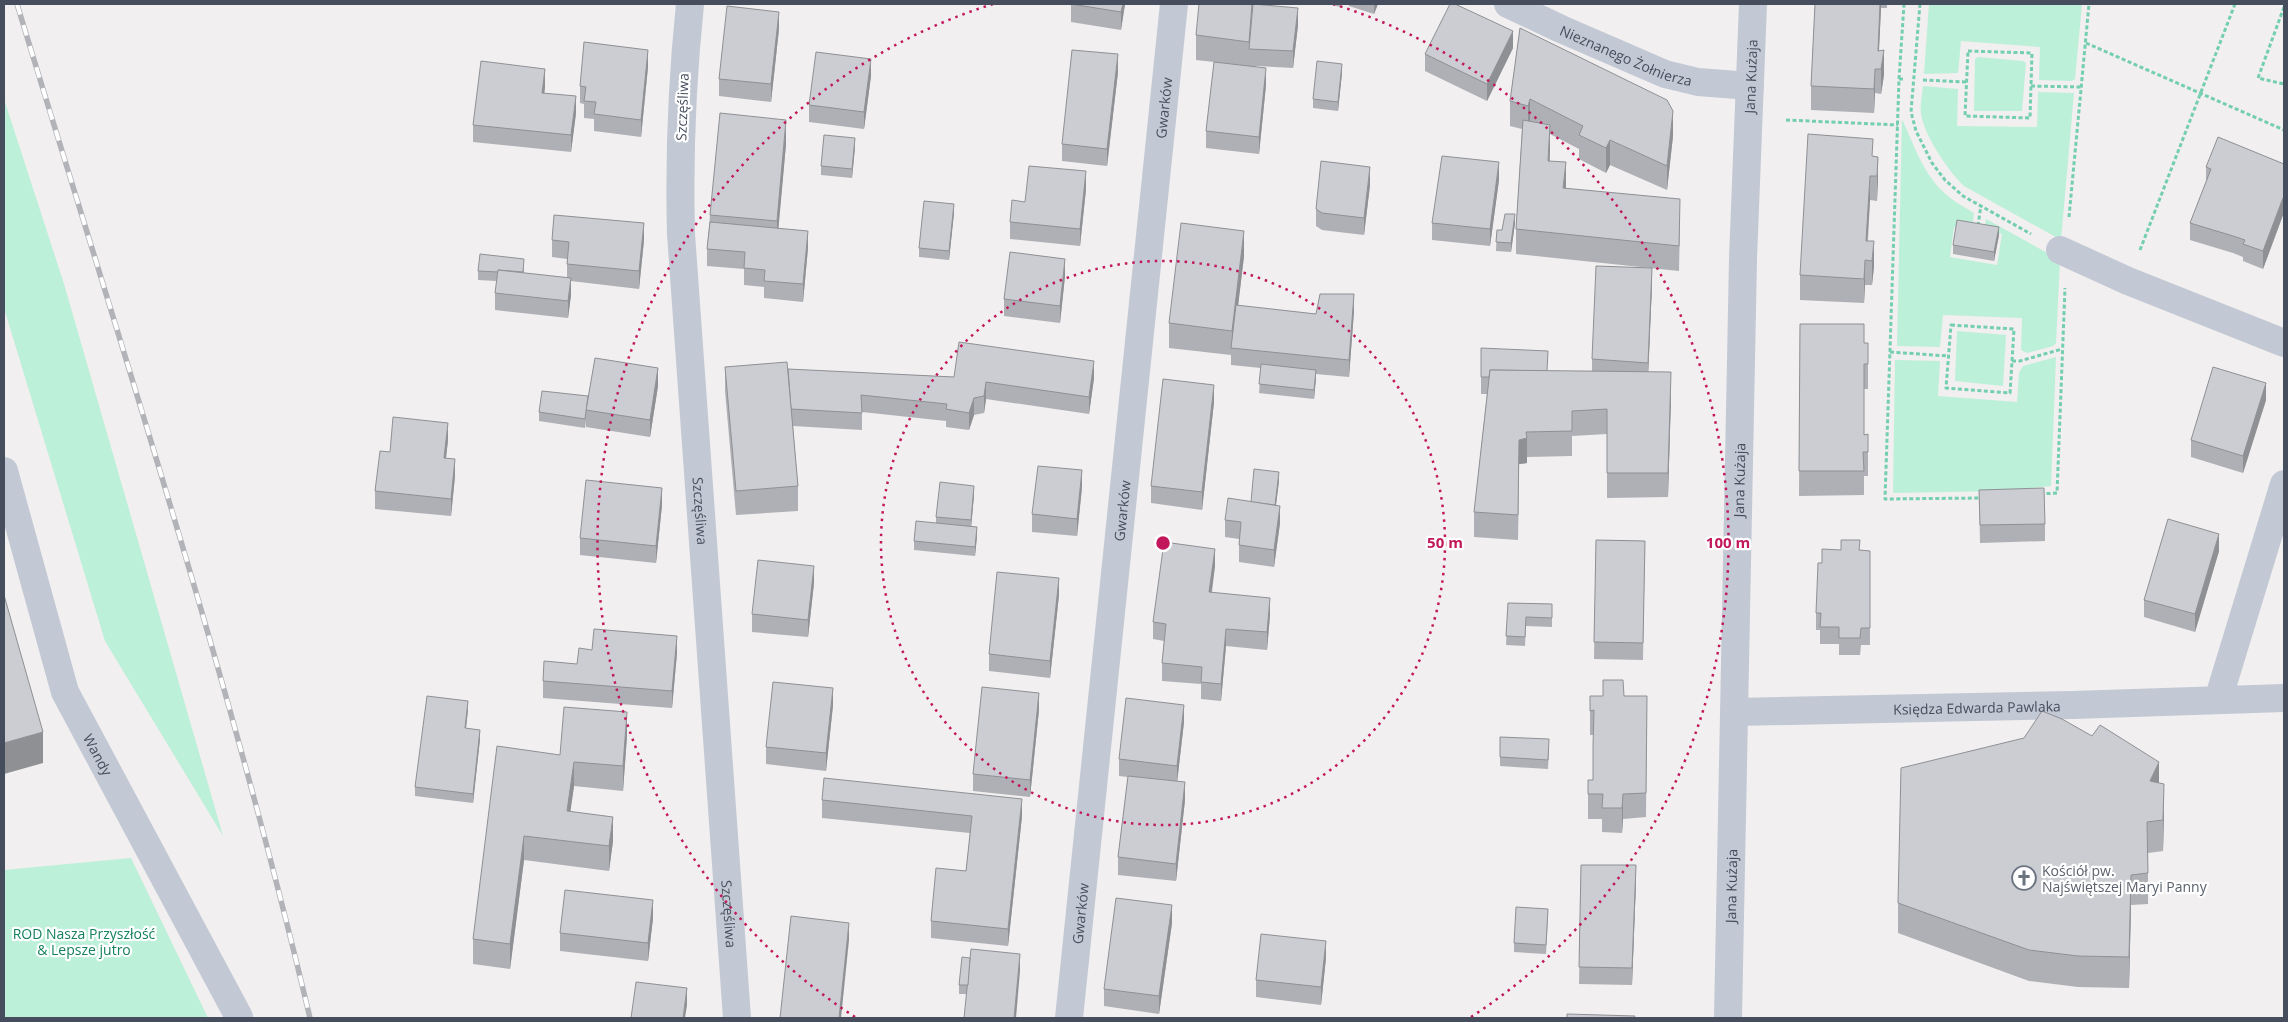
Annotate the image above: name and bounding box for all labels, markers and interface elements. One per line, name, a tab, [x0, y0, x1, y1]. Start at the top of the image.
street label: Nieznanego Żołnierza	[1557, 20, 1694, 90]
street label: Jana Kużaja	[1739, 39, 1761, 116]
street label: Szczęśliwa	[671, 73, 693, 141]
street label: Gwarków	[1151, 76, 1176, 139]
street label: Jana Kużaja	[1728, 443, 1749, 519]
street label: Szczęśliwa	[689, 476, 713, 545]
street label: Gwarków	[1109, 479, 1134, 542]
text: 50 m	[1427, 532, 1463, 552]
text: 100 m	[1706, 532, 1750, 552]
centre of rings	[1154, 534, 1172, 552]
street label: Księdza Edwarda Pawlaka	[1893, 696, 2061, 718]
street label: Wandy	[79, 730, 118, 780]
street label: Jana Kużaja	[1720, 849, 1741, 925]
place label: Kościół pw. Najświętszej Maryi Panny	[2042, 861, 2208, 896]
church icon: Kościół pw. Najświętszej Maryi Panny	[2011, 865, 2037, 891]
street label: Szczęśliwa	[718, 879, 741, 948]
street label: Gwarków	[1067, 882, 1092, 945]
park label: ROD Nasza Przyszłość & Lepsze jutro	[13, 924, 156, 959]

